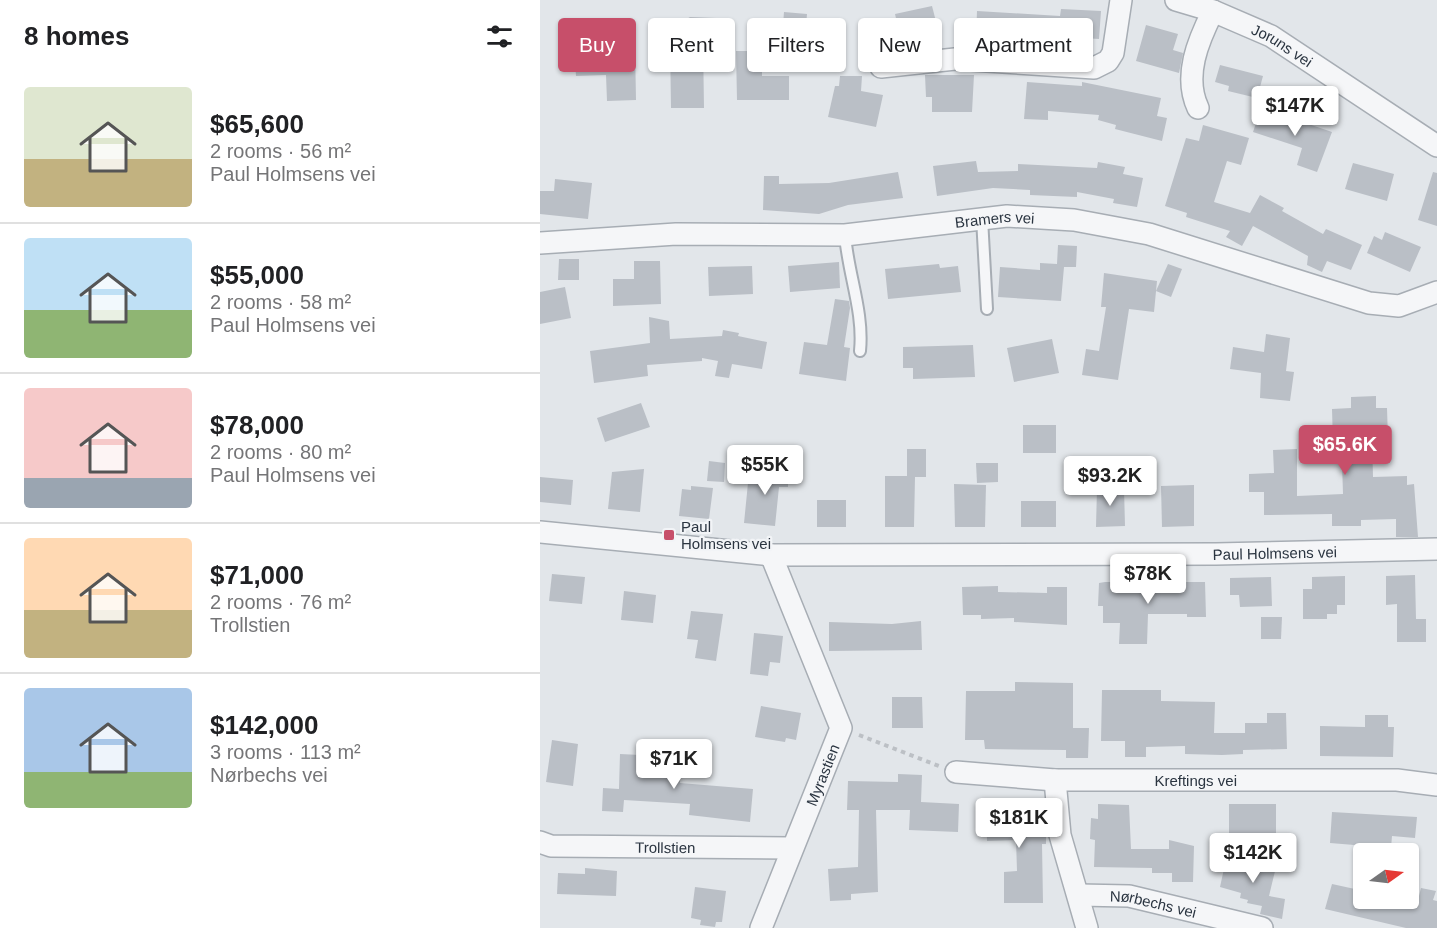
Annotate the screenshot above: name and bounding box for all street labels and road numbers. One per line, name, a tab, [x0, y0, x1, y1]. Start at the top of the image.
street label: Joruns vei	[1249, 20, 1316, 70]
street label: Bramers vei	[954, 207, 1035, 231]
street label: Paul Holmsens vei	[1213, 543, 1337, 563]
street label: Myrastien	[802, 741, 842, 808]
street label: Kreftings vei	[1154, 772, 1237, 789]
street label: Trollstien	[635, 838, 696, 856]
street label: Nørbechs vei	[1110, 887, 1198, 920]

